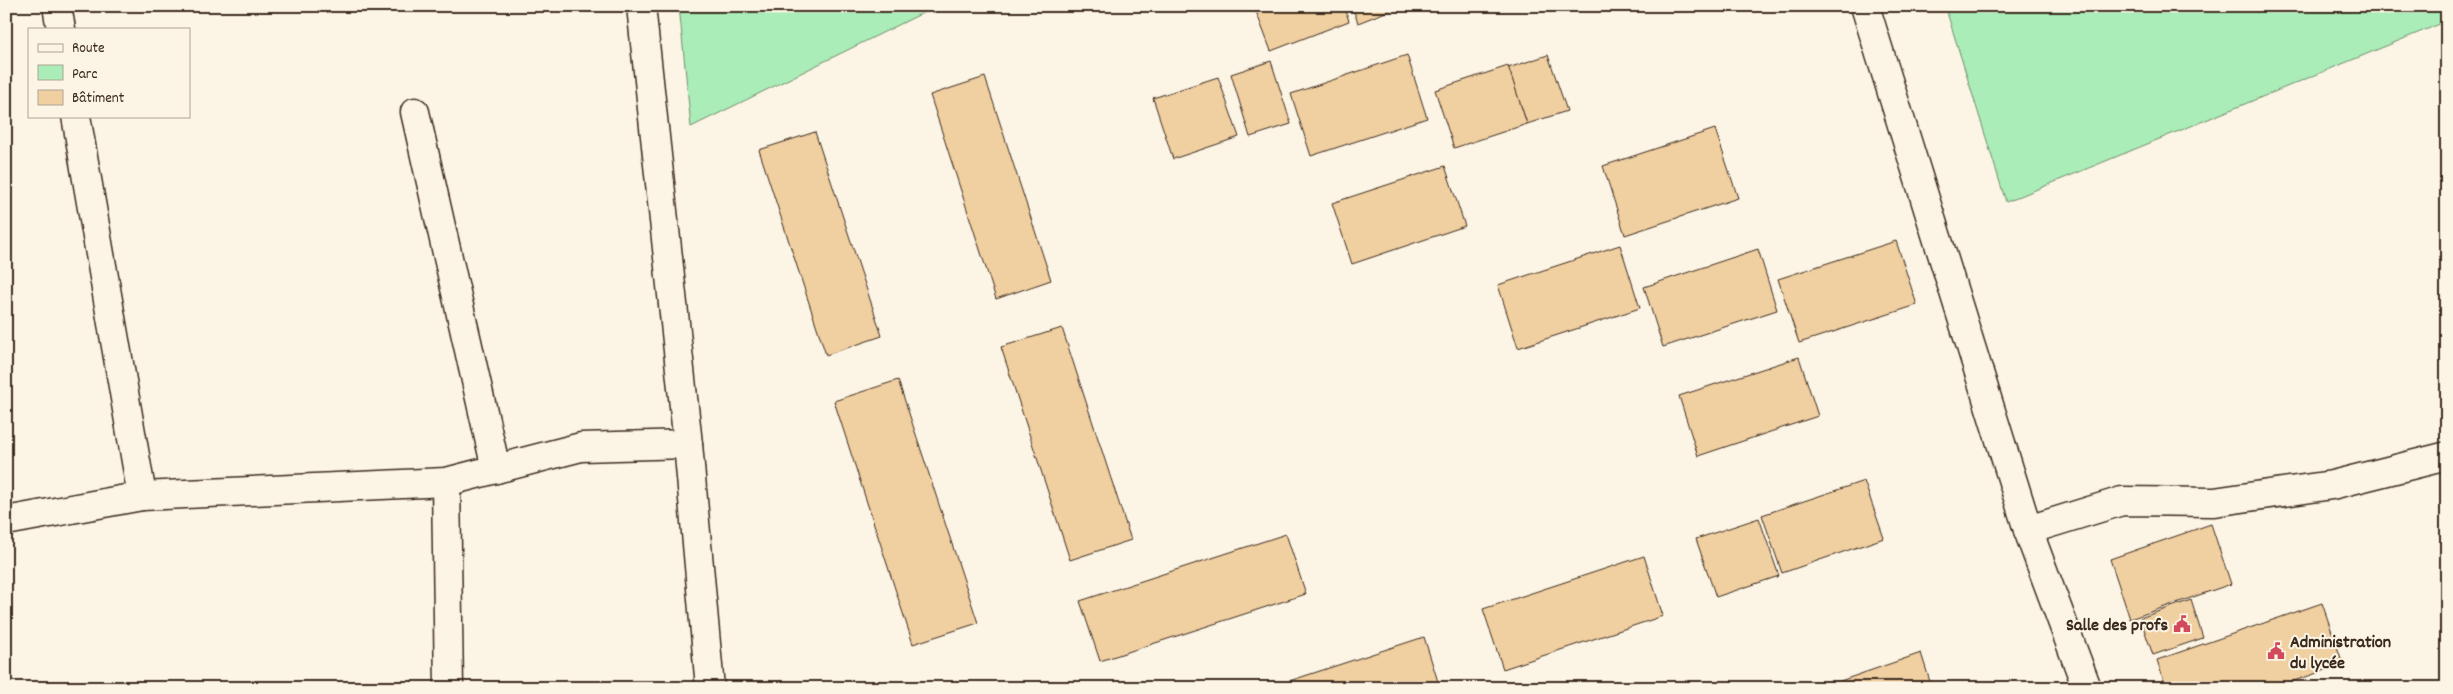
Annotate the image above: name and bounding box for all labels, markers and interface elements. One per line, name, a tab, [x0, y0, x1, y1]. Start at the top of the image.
legend	[28, 28, 190, 118]
text: Route	[72, 38, 105, 60]
text: Parc	[72, 64, 97, 86]
text: Bâtiment	[72, 88, 125, 110]
place label: Salle des profs	[2066, 614, 2168, 639]
public building icon: Salle des profs	[2172, 614, 2192, 634]
place label: Administration du lycée	[2290, 631, 2391, 677]
public building icon: Administration du lycée	[2266, 641, 2286, 661]

